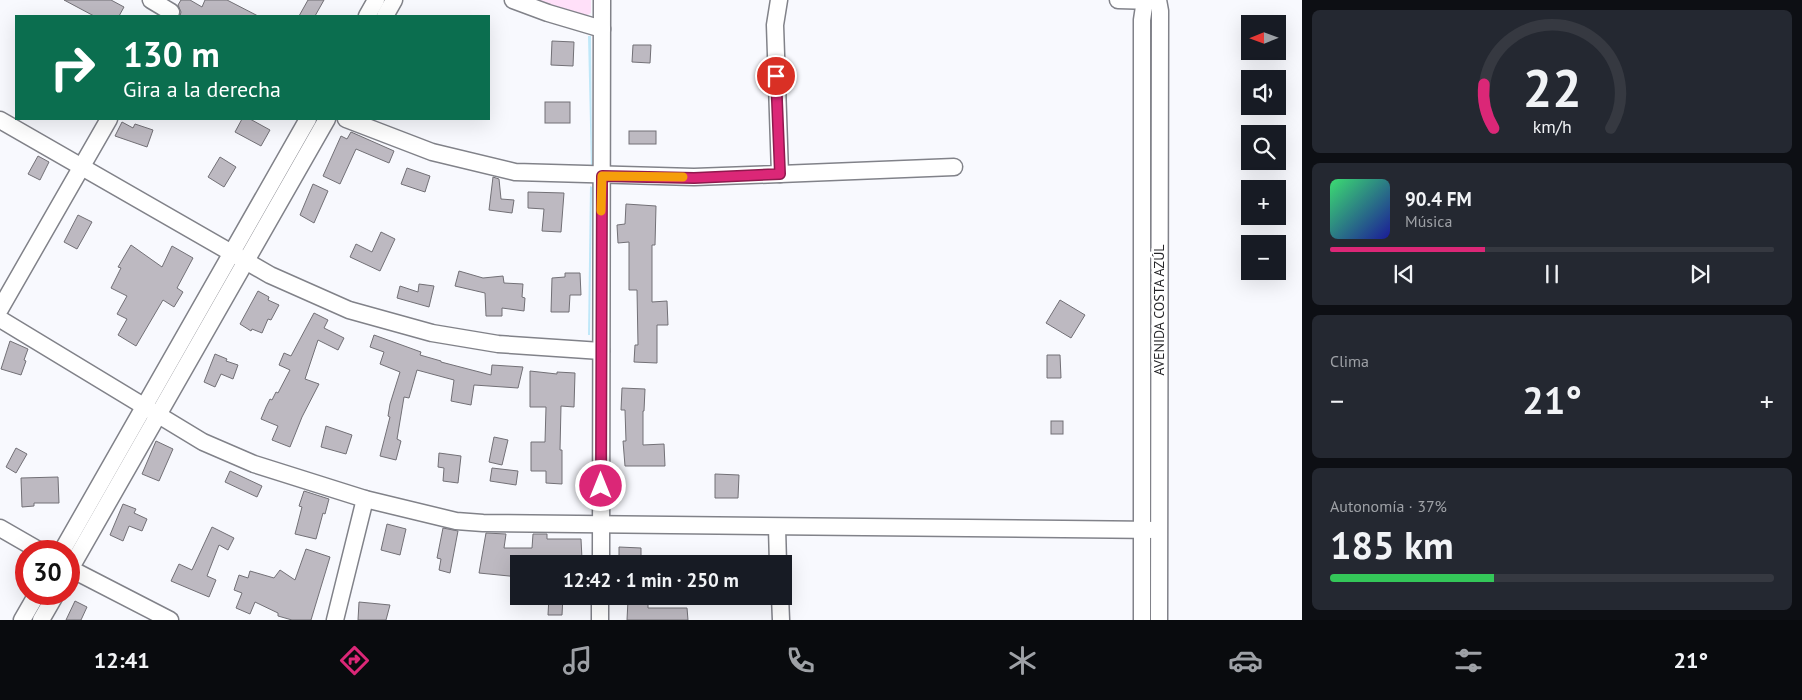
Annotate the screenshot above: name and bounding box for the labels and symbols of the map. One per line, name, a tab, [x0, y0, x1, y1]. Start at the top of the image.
north arrow	[1241, 15, 1286, 60]
pin	[755, 55, 797, 97]
street label: AVENIDA COSTA AZÚL	[1150, 244, 1168, 376]
position arrow	[574, 459, 626, 511]
speed limit sign: 30	[15, 540, 80, 605]

